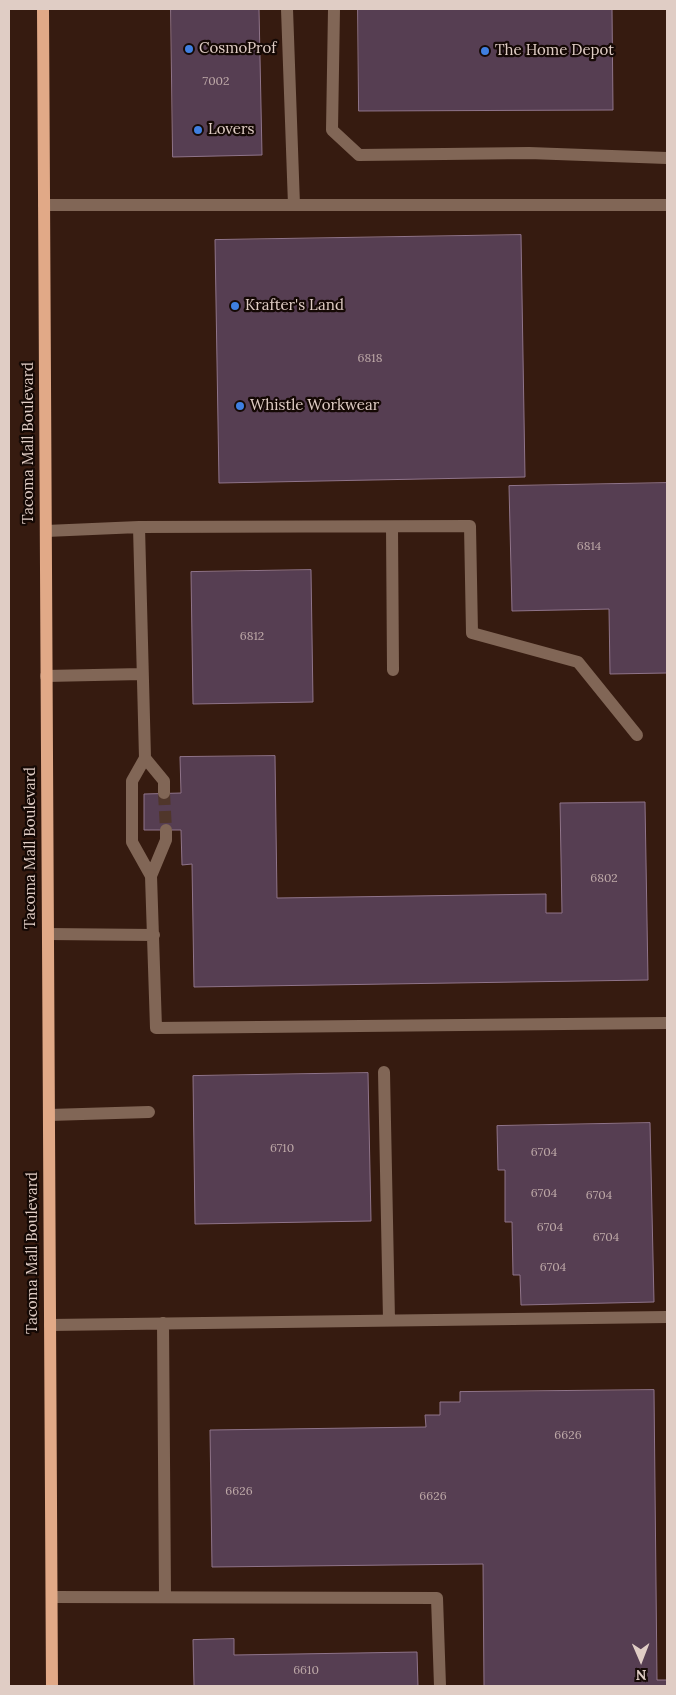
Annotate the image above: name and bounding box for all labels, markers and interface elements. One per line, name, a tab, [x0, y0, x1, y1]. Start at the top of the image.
place label: CosmoProf	[199, 40, 276, 58]
place label: The Home Depot	[495, 42, 614, 60]
marker: CosmoProf	[183, 43, 195, 55]
marker: The Home Depot	[479, 45, 491, 57]
house number: 7002	[203, 75, 229, 89]
place label: Lovers	[208, 121, 254, 139]
marker: Lovers	[192, 124, 204, 136]
place label: Krafter's Land	[245, 297, 344, 315]
marker: Krafter's Land	[229, 300, 241, 312]
house number: 6818	[358, 352, 382, 366]
street label: Tacoma Mall Boulevard	[20, 362, 38, 524]
place label: Whistle Workwear	[250, 397, 379, 415]
marker: Whistle Workwear	[234, 400, 246, 412]
house number: 6814	[577, 540, 601, 554]
house number: 6812	[240, 630, 264, 644]
street label: Tacoma Mall Boulevard	[22, 767, 40, 929]
house number: 6802	[590, 872, 618, 886]
house number: 6710	[270, 1142, 294, 1156]
house number: 6704	[531, 1146, 557, 1160]
street label: Tacoma Mall Boulevard	[24, 1172, 42, 1334]
house number: 6704	[531, 1187, 557, 1201]
house number: 6704	[586, 1189, 612, 1203]
house number: 6704	[537, 1221, 563, 1235]
house number: 6704	[593, 1231, 619, 1245]
house number: 6704	[540, 1261, 566, 1275]
house number: 6626	[554, 1429, 582, 1443]
house number: 6626	[225, 1485, 253, 1499]
house number: 6626	[419, 1490, 447, 1504]
north arrow	[616, 1635, 666, 1685]
house number: 6610	[293, 1664, 319, 1678]
text: N	[636, 1666, 647, 1684]

